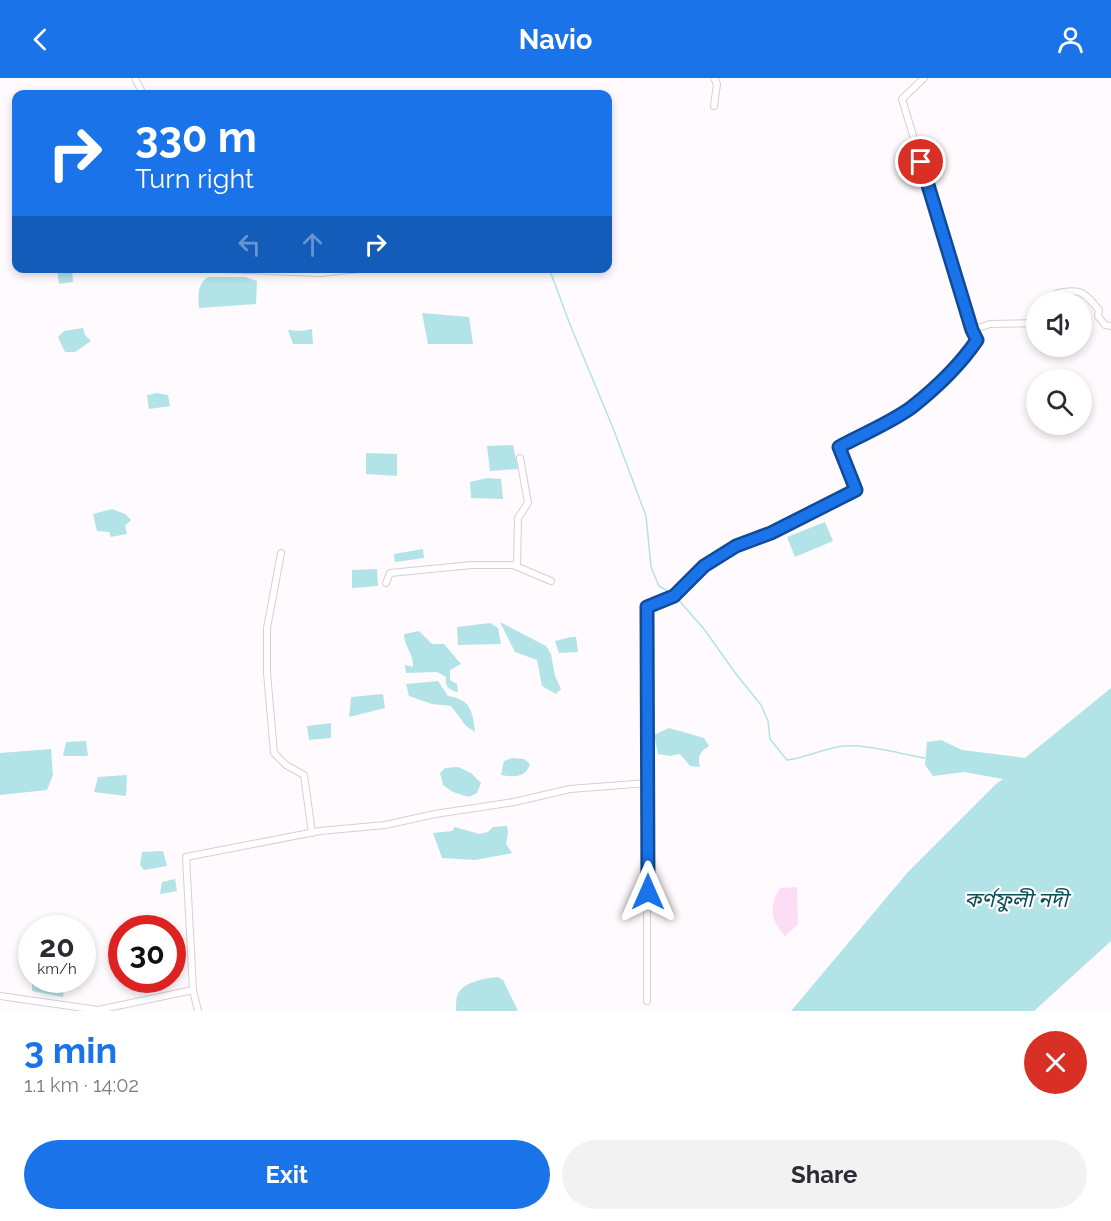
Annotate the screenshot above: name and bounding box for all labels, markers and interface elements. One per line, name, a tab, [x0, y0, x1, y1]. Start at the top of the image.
icon: back	[24, 23, 57, 56]
icon: person	[1054, 23, 1087, 56]
text: Navio	[519, 24, 592, 55]
text: 330 m	[135, 113, 257, 162]
icon: right	[36, 114, 114, 192]
pin	[895, 136, 946, 187]
icon: arrive	[904, 145, 937, 178]
text: Turn right	[135, 163, 254, 194]
icon: left	[233, 228, 266, 261]
icon: ahead	[296, 228, 329, 261]
icon: right	[359, 228, 392, 261]
map controls	[1026, 291, 1092, 435]
button: sound	[1026, 291, 1092, 357]
button: search	[1026, 369, 1092, 435]
position arrow	[616, 860, 680, 924]
water label: কর্ণফুলী নদী	[964, 887, 1072, 912]
speed limit sign: 30	[108, 915, 186, 993]
text: 20	[39, 929, 75, 964]
text: km/h	[37, 960, 77, 978]
text: 3 min	[24, 1029, 117, 1071]
button: close	[1024, 1031, 1087, 1094]
text: 1.1 km · 14:02	[24, 1073, 139, 1097]
button: Exit	[24, 1140, 550, 1209]
button: Share	[562, 1140, 1087, 1209]

